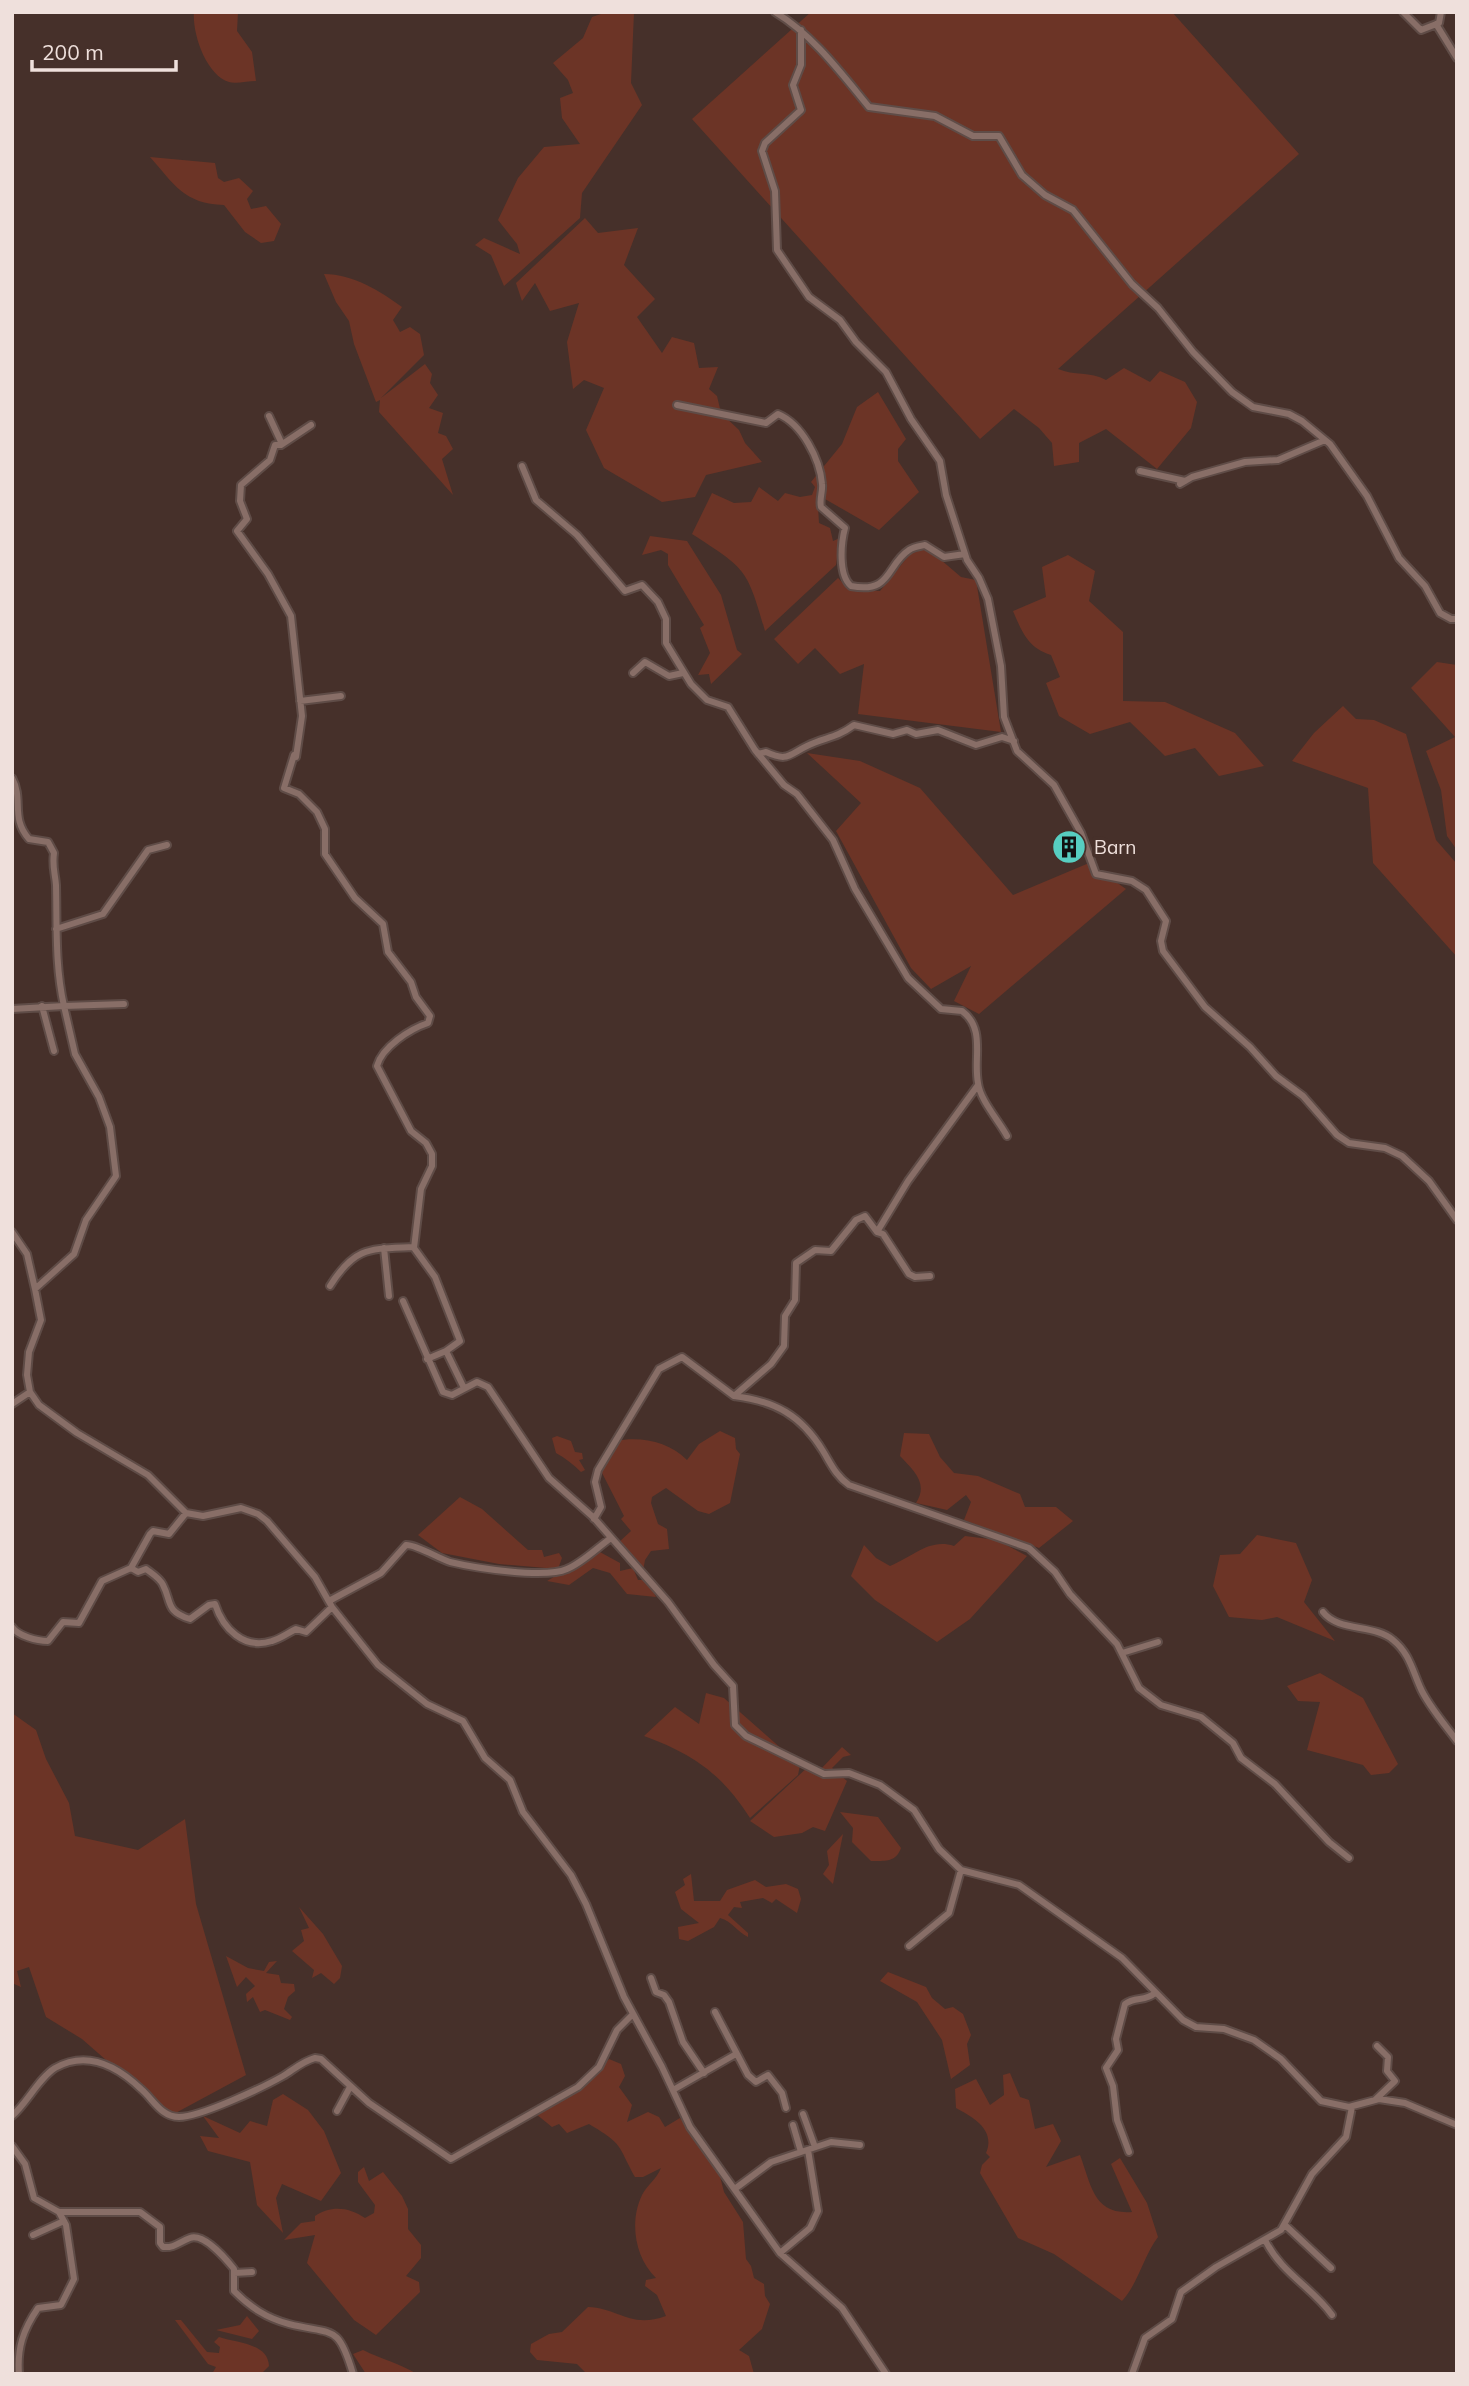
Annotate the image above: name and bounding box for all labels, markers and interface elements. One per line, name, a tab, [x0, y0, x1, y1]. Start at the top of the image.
scale bar	[32, 28, 175, 72]
text: 200 m	[42, 39, 104, 65]
building icon: Barn	[1050, 828, 1088, 866]
place label: Barn	[1094, 835, 1136, 859]

